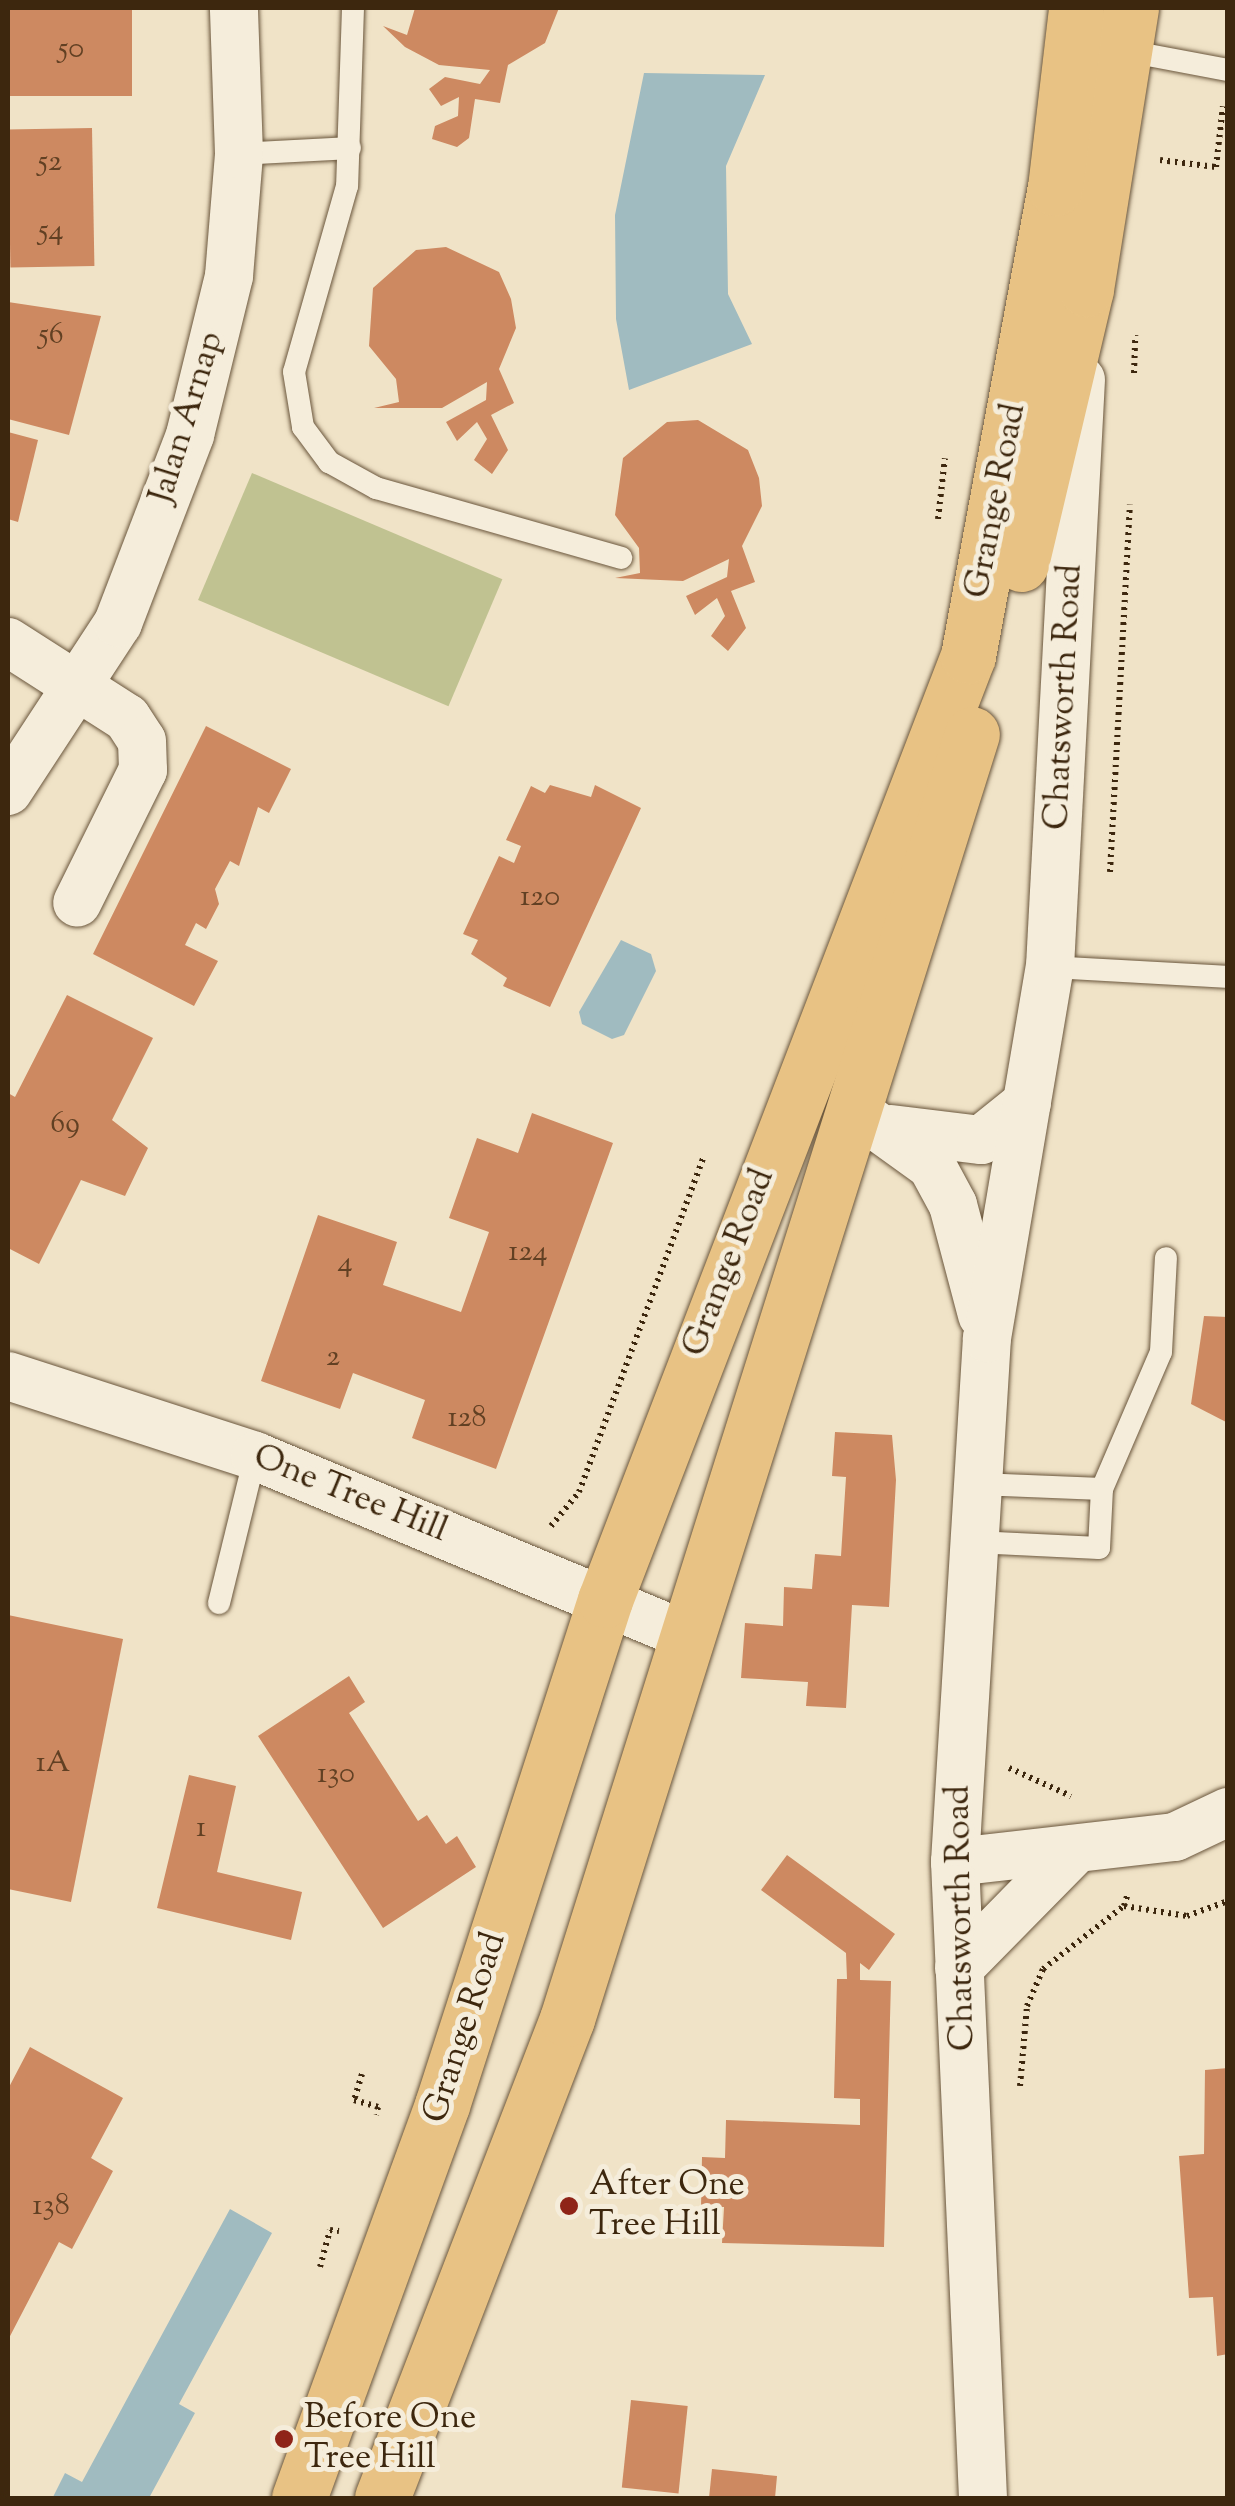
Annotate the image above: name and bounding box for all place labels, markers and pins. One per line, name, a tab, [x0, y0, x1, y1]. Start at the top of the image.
place label: After One Tree Hill	[589, 2165, 745, 2247]
marker: After One Tree Hill	[558, 2195, 580, 2217]
place label: Before One Tree Hill	[304, 2398, 476, 2480]
marker: Before One Tree Hill	[273, 2428, 295, 2450]

